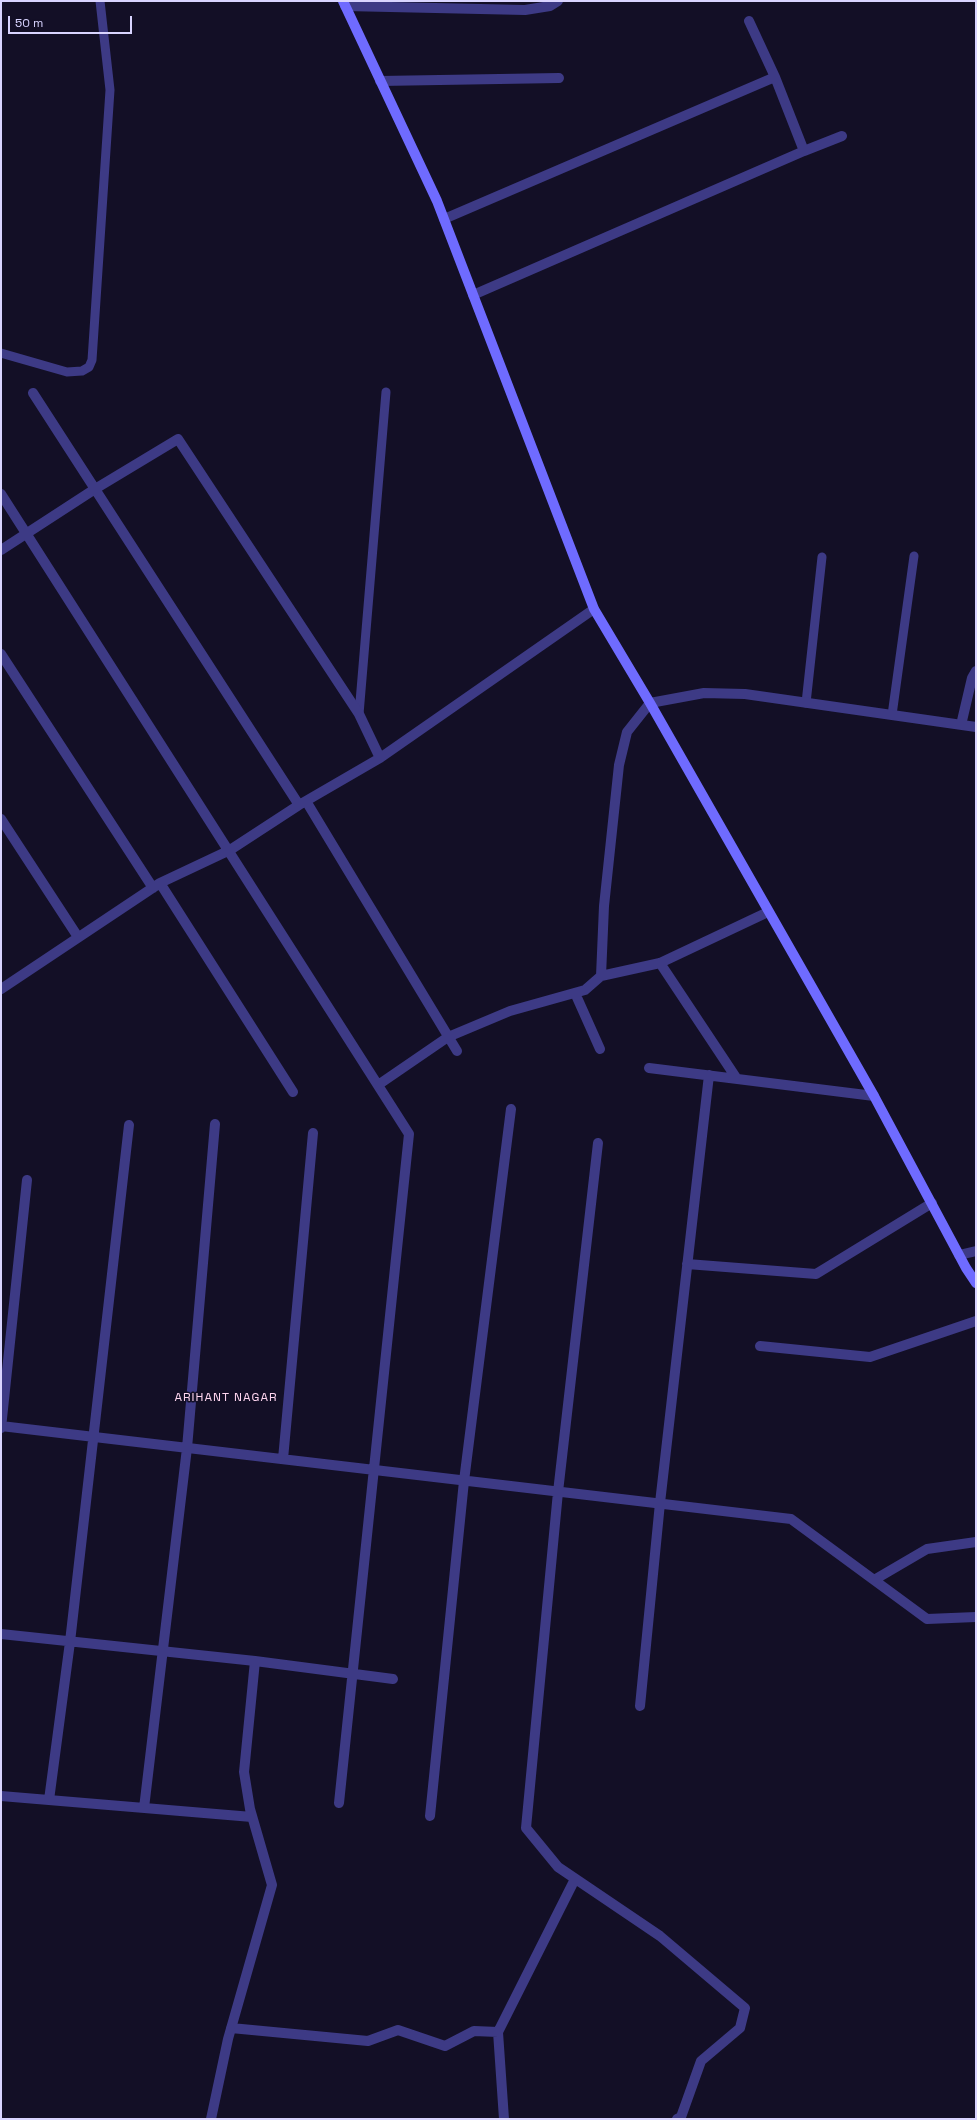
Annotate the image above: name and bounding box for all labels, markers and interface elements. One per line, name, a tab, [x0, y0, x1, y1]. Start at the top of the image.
scale bar	[10, 8, 134, 34]
text: 50 m	[15, 15, 43, 31]
district label: ARIHANT NAGAR	[174, 1391, 278, 1405]

